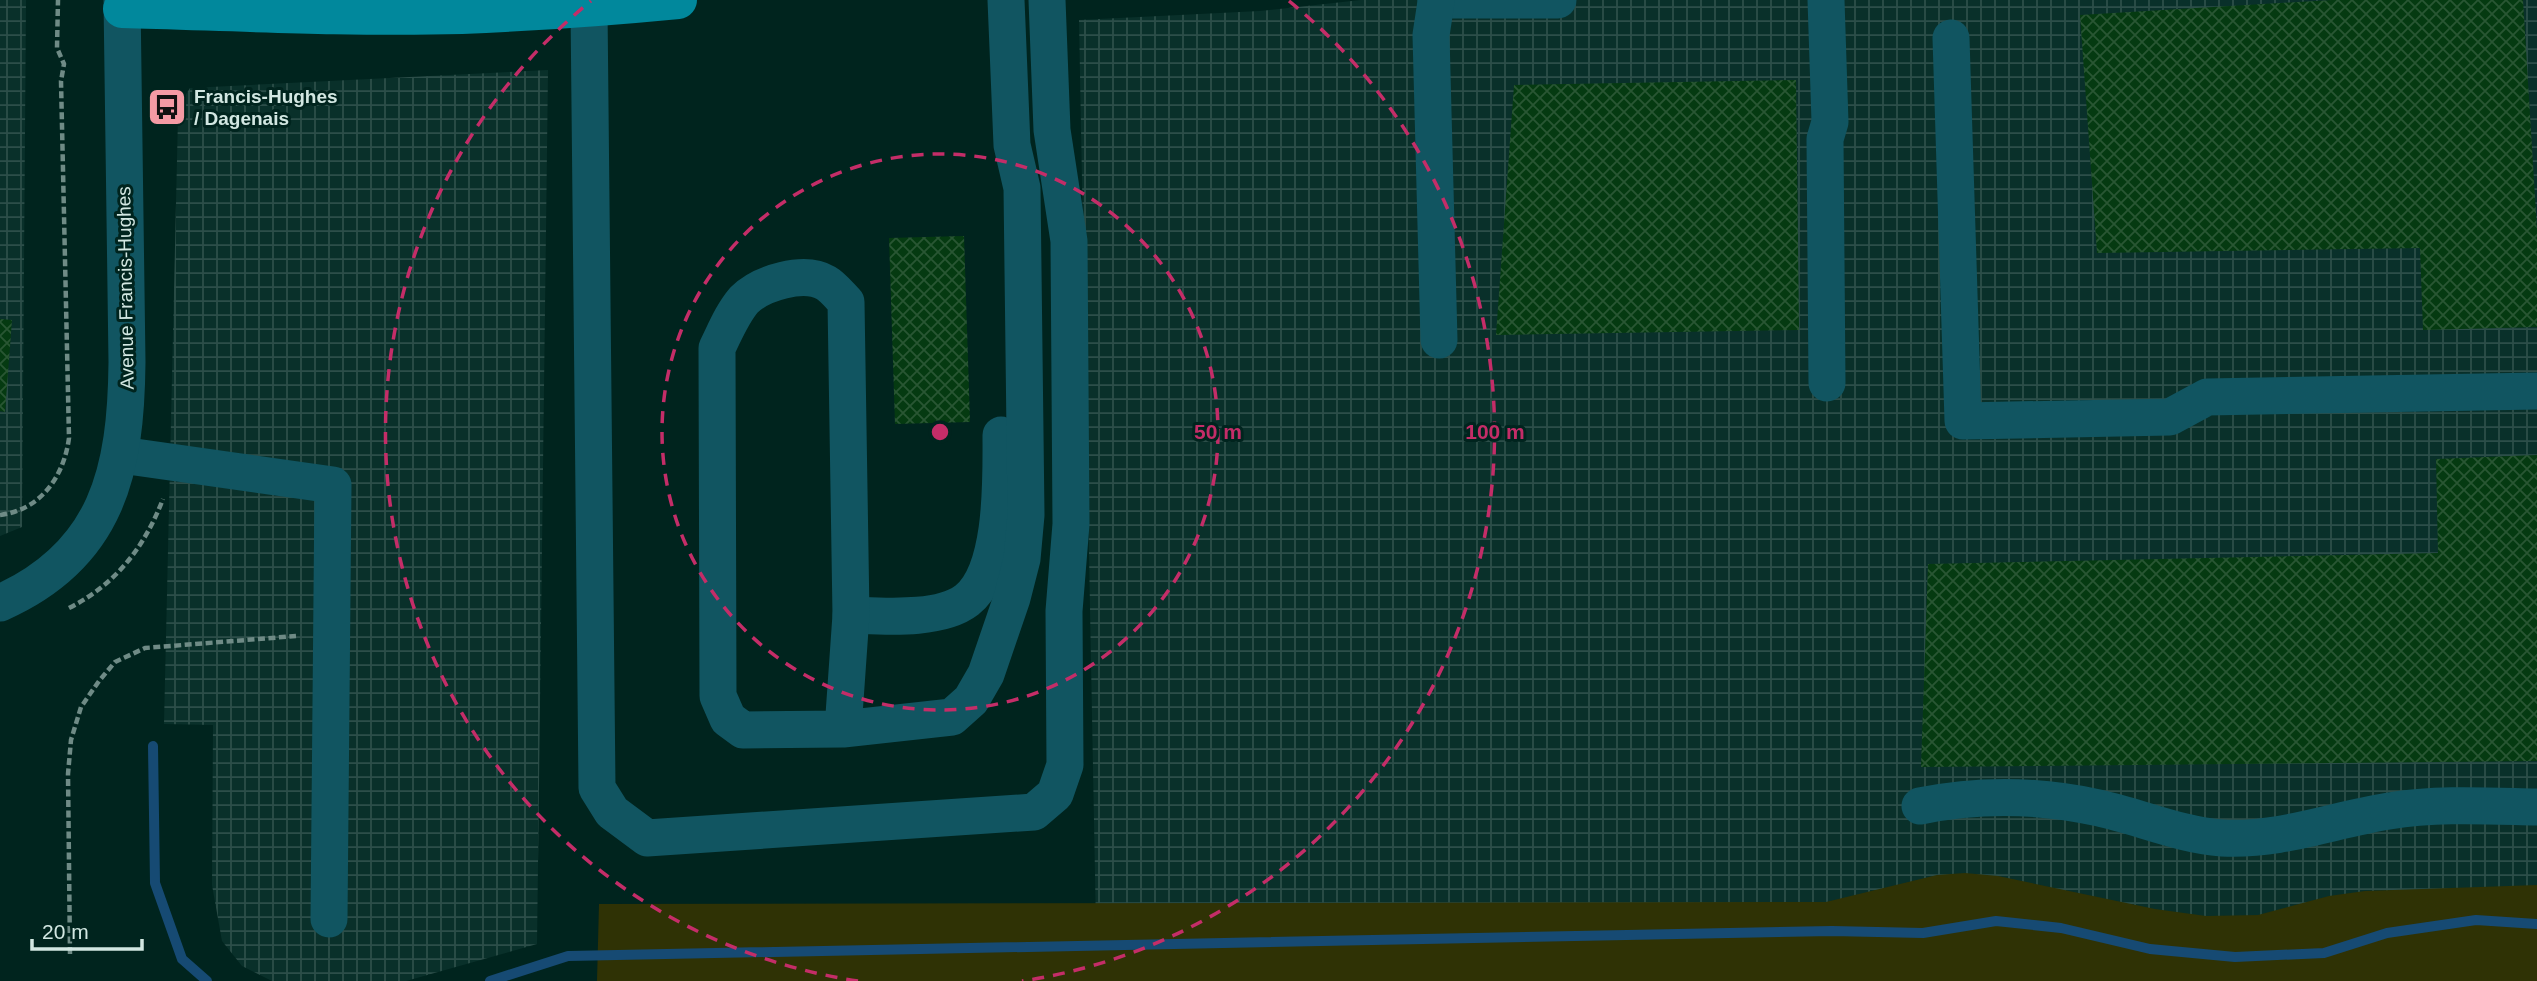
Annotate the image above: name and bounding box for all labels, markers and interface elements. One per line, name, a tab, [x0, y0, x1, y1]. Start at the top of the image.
bus stop icon: Francis-Hughes / Dagenais	[146, 86, 188, 128]
place label: Francis-Hughes / Dagenais	[194, 86, 338, 129]
street label: Avenue Francis-Hughes	[113, 186, 138, 390]
centre of rings	[928, 420, 952, 444]
text: 50 m	[1194, 420, 1242, 443]
text: 100 m	[1465, 420, 1525, 443]
scale bar	[32, 908, 142, 952]
text: 20 m	[42, 920, 89, 943]

